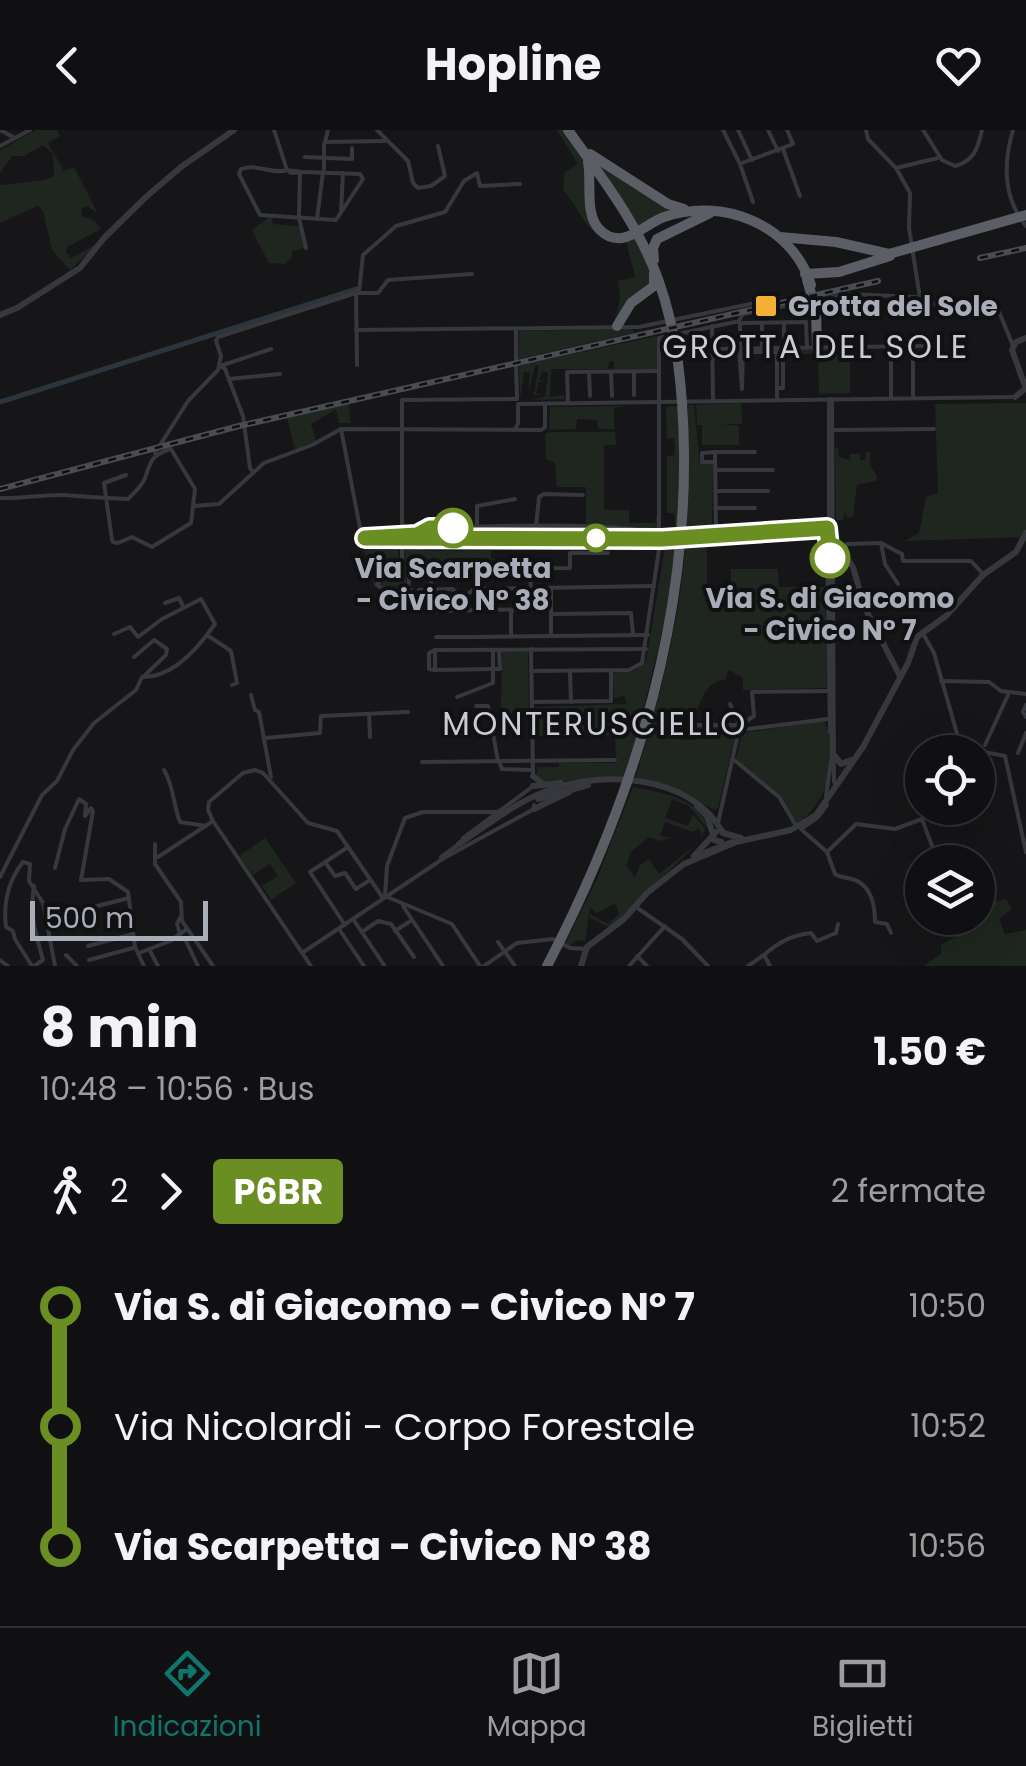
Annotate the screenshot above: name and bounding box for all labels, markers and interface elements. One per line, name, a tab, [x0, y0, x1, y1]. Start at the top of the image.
text: Hopline	[425, 33, 601, 96]
icon: back	[40, 38, 95, 93]
icon: heart	[931, 38, 986, 93]
place label: Grotta del Sole	[788, 287, 998, 326]
marker: Grotta del Sole	[753, 293, 779, 319]
district label: GROTTA DEL SOLE	[662, 324, 970, 369]
marker: Via Scarpetta - Civico N° 38	[434, 509, 472, 547]
unlabelled marker	[583, 525, 609, 551]
marker: Via S. di Giacomo - Civico N° 7	[811, 539, 849, 577]
place label: Via Scarpetta - Civico N° 38	[355, 549, 551, 620]
place label: Via S. di Giacomo - Civico N° 7	[706, 579, 955, 650]
district label: MONTERUSCIELLO	[442, 701, 748, 746]
map controls	[905, 735, 995, 935]
button: locate	[905, 735, 995, 825]
button: layers	[905, 845, 995, 935]
scale bar	[30, 896, 208, 940]
text: 500 m	[45, 899, 134, 938]
text: 8 min	[40, 989, 199, 1066]
text: 1.50 €	[873, 1025, 986, 1078]
text: 10:48 – 10:56 · Bus	[40, 1066, 314, 1111]
icon: walk	[40, 1164, 95, 1219]
icon: forward	[143, 1164, 198, 1219]
text: P6BR	[233, 1167, 323, 1216]
text: 2	[110, 1168, 128, 1213]
text: 2 fermate	[831, 1168, 986, 1213]
text: Via S. di Giacomo - Civico N° 7	[114, 1280, 695, 1333]
text: 10:50	[909, 1283, 986, 1328]
text: Via Nicolardi - Corpo Forestale	[114, 1400, 695, 1453]
text: 10:52	[910, 1403, 986, 1448]
text: Via Scarpetta - Civico N° 38	[114, 1520, 652, 1573]
text: 10:56	[908, 1523, 986, 1568]
tab: Indicazioni	[113, 1646, 262, 1748]
tab: Mappa	[487, 1646, 587, 1748]
tab: Biglietti	[812, 1646, 913, 1748]

